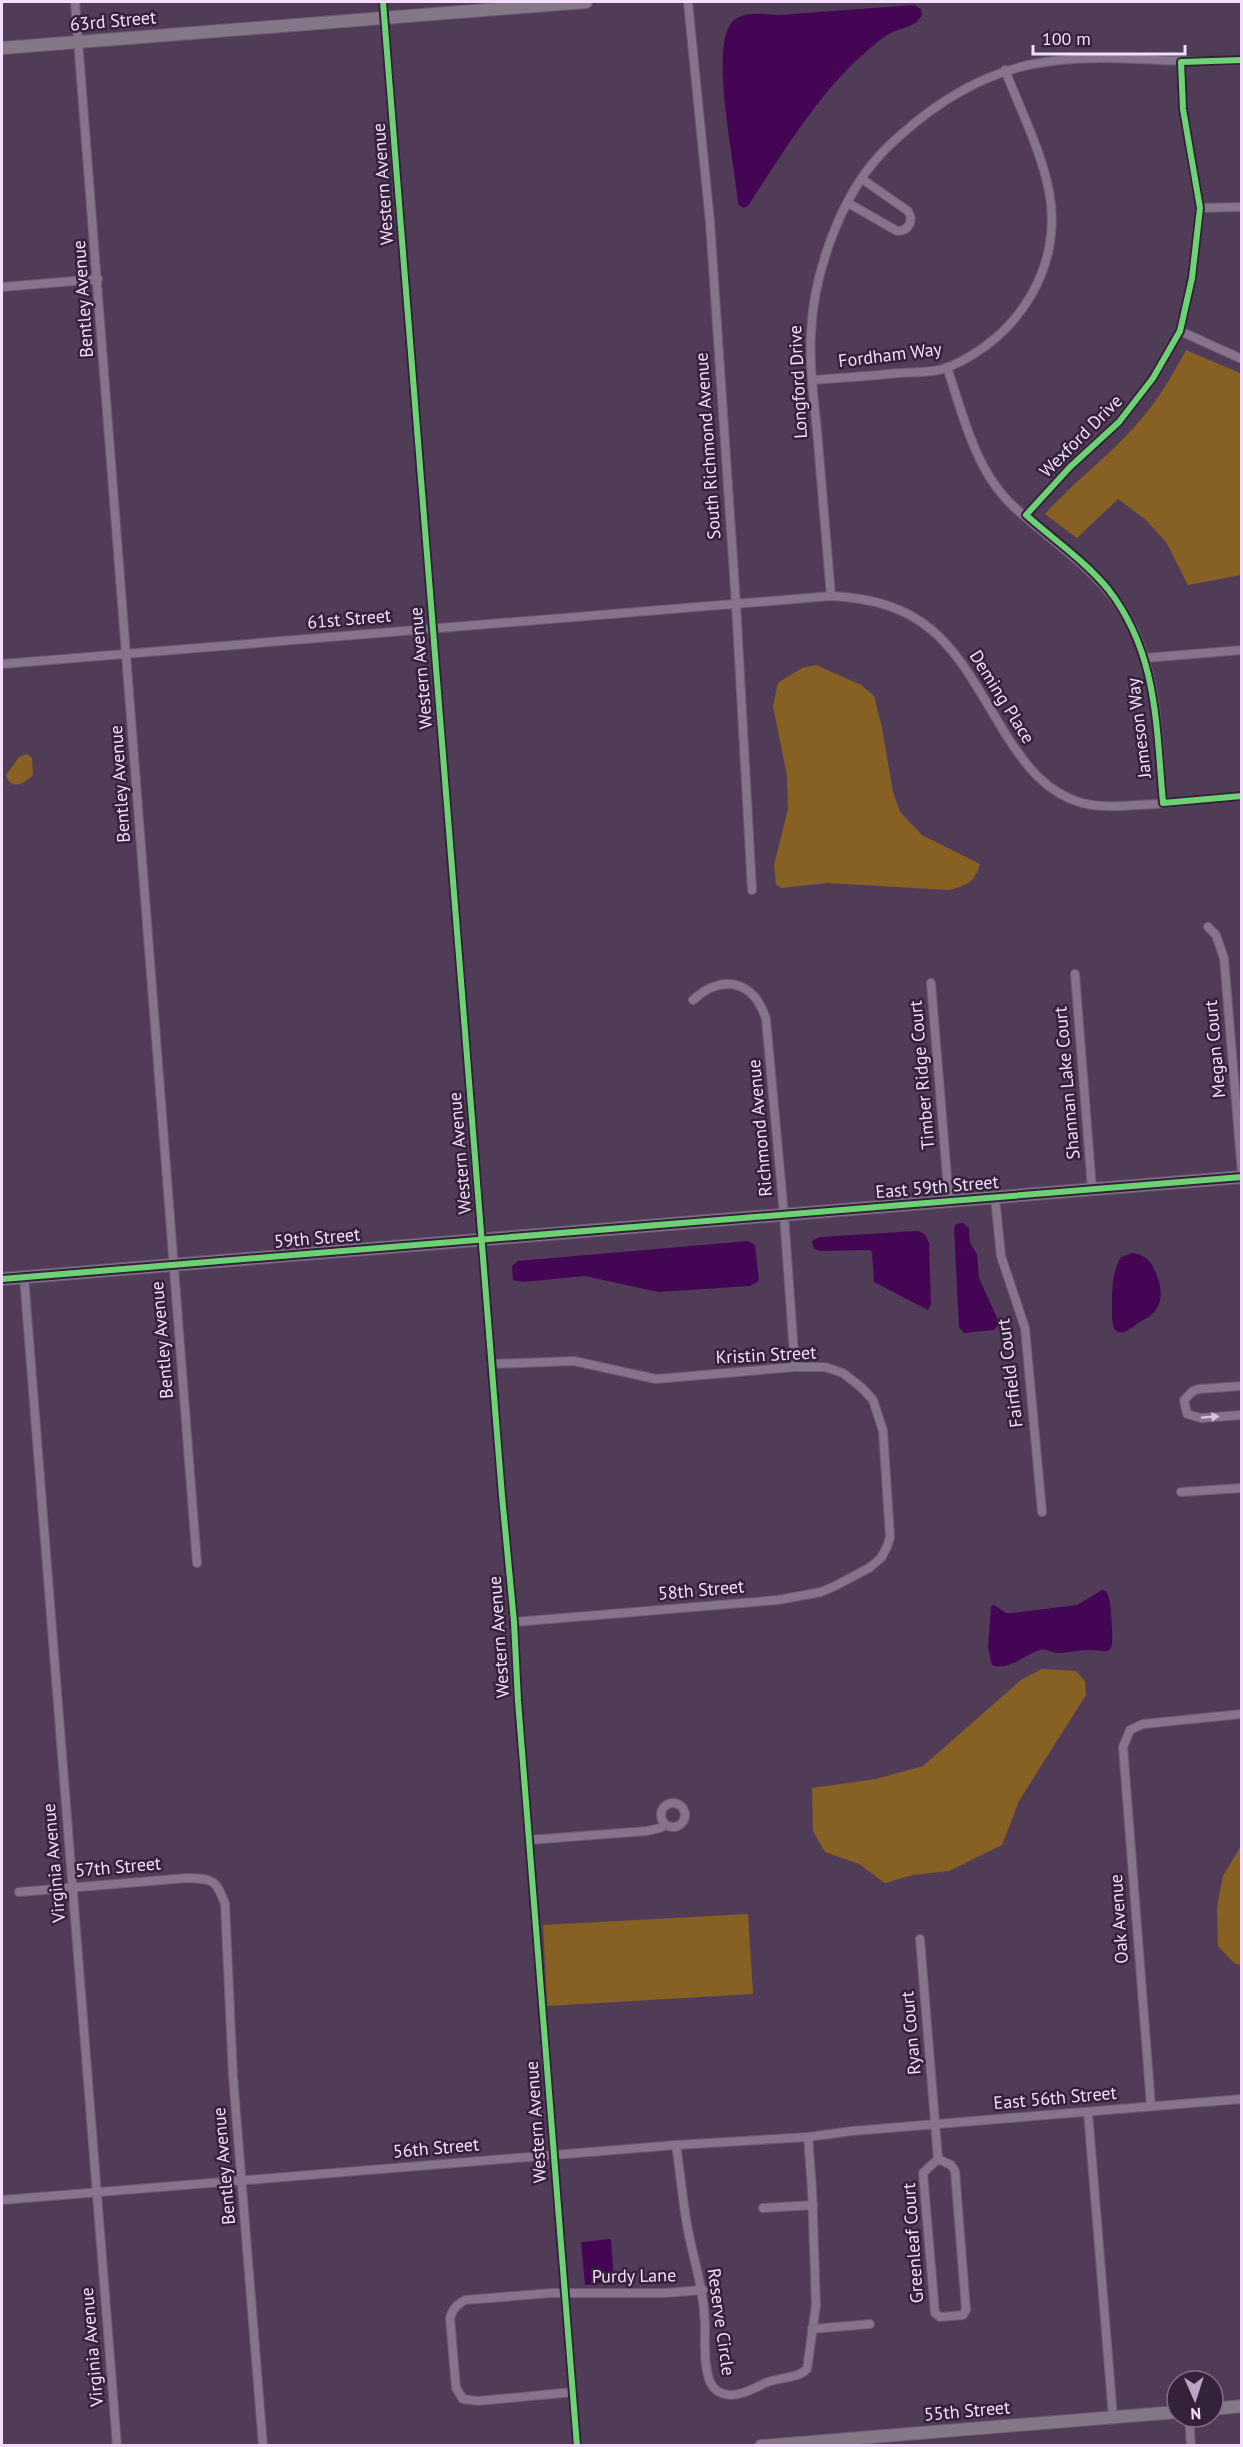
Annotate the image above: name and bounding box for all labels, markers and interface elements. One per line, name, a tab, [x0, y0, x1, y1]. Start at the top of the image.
street label: 63rd Street	[69, 5, 157, 36]
scale bar	[1033, 18, 1184, 56]
text: 100 m	[1042, 27, 1091, 50]
street label: Western Avenue	[367, 122, 398, 246]
street label: Bentley Avenue	[67, 239, 98, 359]
street label: Longford Drive	[783, 325, 812, 439]
street label: Fordham Way	[837, 337, 944, 372]
street label: South Richmond Avenue	[689, 352, 726, 540]
street label: Wexford Drive	[1034, 389, 1127, 482]
street label: 61st Street	[306, 603, 392, 634]
street label: Western Avenue	[404, 606, 437, 730]
street label: Deming Place	[965, 646, 1040, 748]
street label: Jameson Way	[1121, 676, 1156, 781]
street label: Bentley Avenue	[104, 724, 135, 844]
street label: Timber Ridge Court	[904, 999, 939, 1151]
street label: Megan Court	[1199, 999, 1230, 1099]
street label: Shannan Lake Court	[1048, 1006, 1085, 1161]
street label: Richmond Avenue	[742, 1058, 777, 1198]
street label: Western Avenue	[443, 1091, 476, 1215]
street label: East 59th Street	[874, 1170, 999, 1203]
street label: 59th Street	[273, 1222, 361, 1253]
street label: Bentley Avenue	[145, 1280, 178, 1400]
street label: Fairfield Court	[991, 1317, 1028, 1429]
street label: Kristin Street	[715, 1340, 817, 1369]
one-way arrow	[1200, 1413, 1219, 1422]
street label: 58th Street	[657, 1574, 745, 1605]
street label: Western Avenue	[483, 1575, 514, 1699]
street label: Virginia Avenue	[37, 1802, 70, 1925]
street label: 57th Street	[74, 1851, 162, 1882]
street label: Oak Avenue	[1104, 1873, 1133, 1965]
street label: Ryan Court	[895, 1990, 926, 2076]
street label: Western Avenue	[520, 2060, 551, 2184]
street label: East 56th Street	[992, 2081, 1117, 2114]
street label: Bentley Avenue	[207, 2106, 240, 2226]
street label: 56th Street	[392, 2132, 480, 2163]
street label: Greenleaf Court	[897, 2182, 928, 2304]
street label: Purdy Lane	[592, 2263, 676, 2288]
street label: Reserve Circle	[703, 2267, 740, 2377]
street label: Virginia Avenue	[75, 2286, 108, 2409]
north arrow	[1165, 2369, 1225, 2429]
street label: 55th Street	[923, 2395, 1011, 2426]
text: N	[1190, 2404, 1202, 2424]

